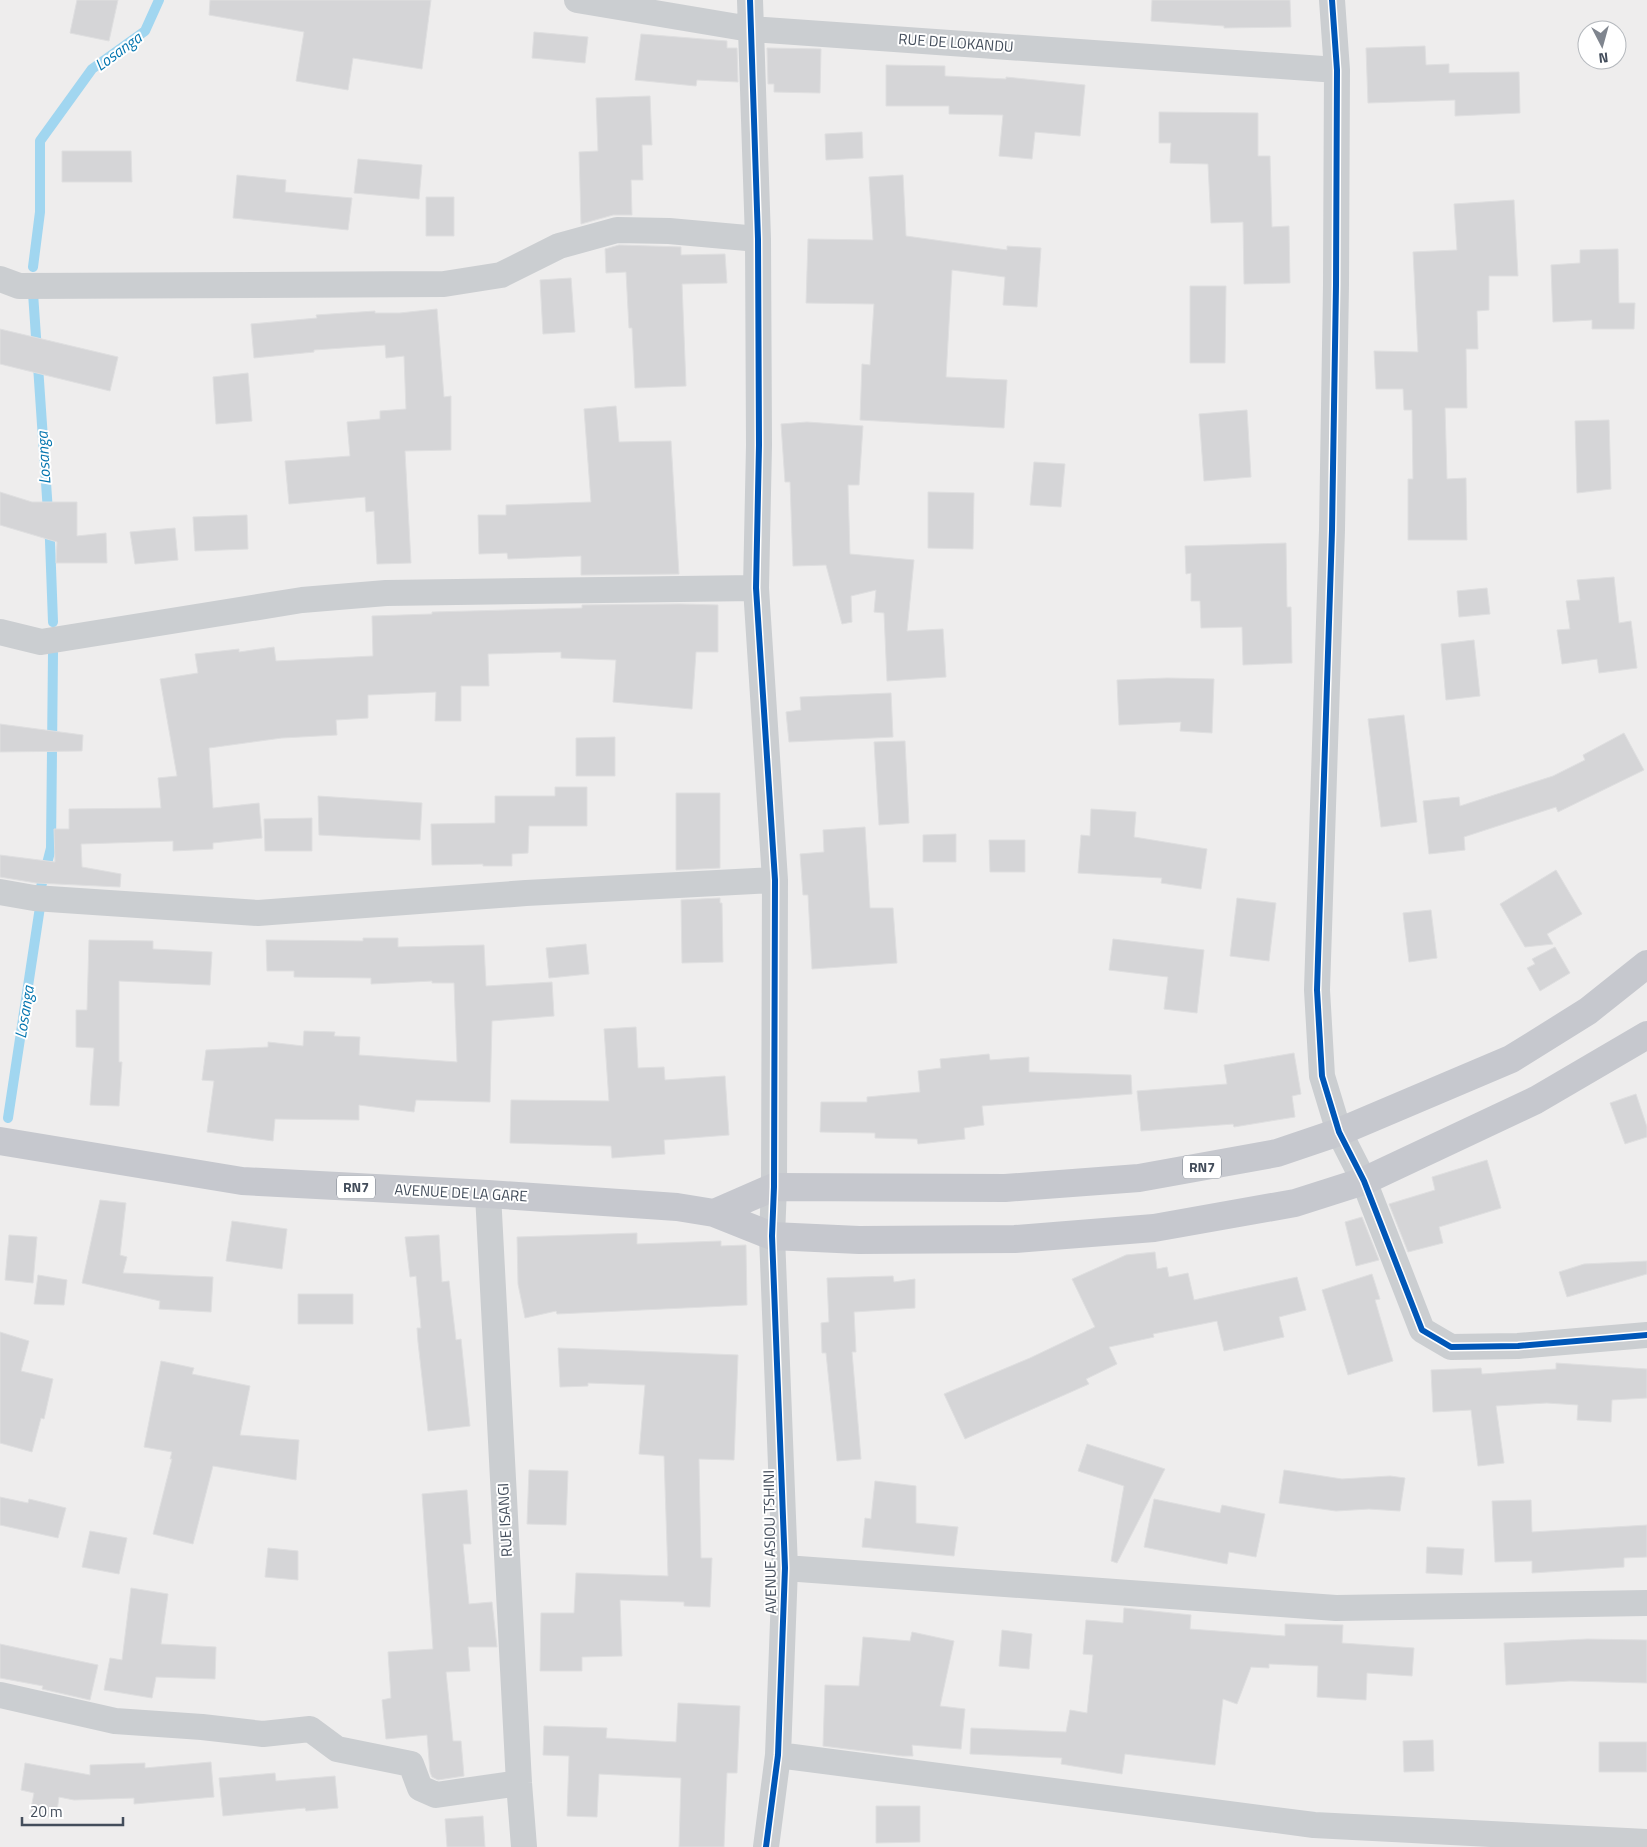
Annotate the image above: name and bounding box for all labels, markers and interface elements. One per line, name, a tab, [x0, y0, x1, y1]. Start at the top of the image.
north arrow	[1577, 20, 1627, 70]
water label: Losanga	[90, 25, 147, 76]
street label: RUE DE LOKANDU	[898, 27, 1014, 58]
text: N	[1597, 47, 1609, 69]
water label: Losanga	[30, 430, 56, 485]
water label: Losanga	[8, 983, 40, 1040]
road number: RN7	[1183, 1156, 1221, 1178]
road number: RN7	[337, 1176, 375, 1198]
street label: AVENUE DE LA GARE	[394, 1178, 528, 1207]
street label: AVENUE ASIOU TSHINI	[757, 1470, 782, 1614]
street label: RUE ISANGI	[491, 1482, 518, 1558]
scale bar	[22, 1794, 124, 1826]
text: 20 m	[30, 1800, 63, 1823]

